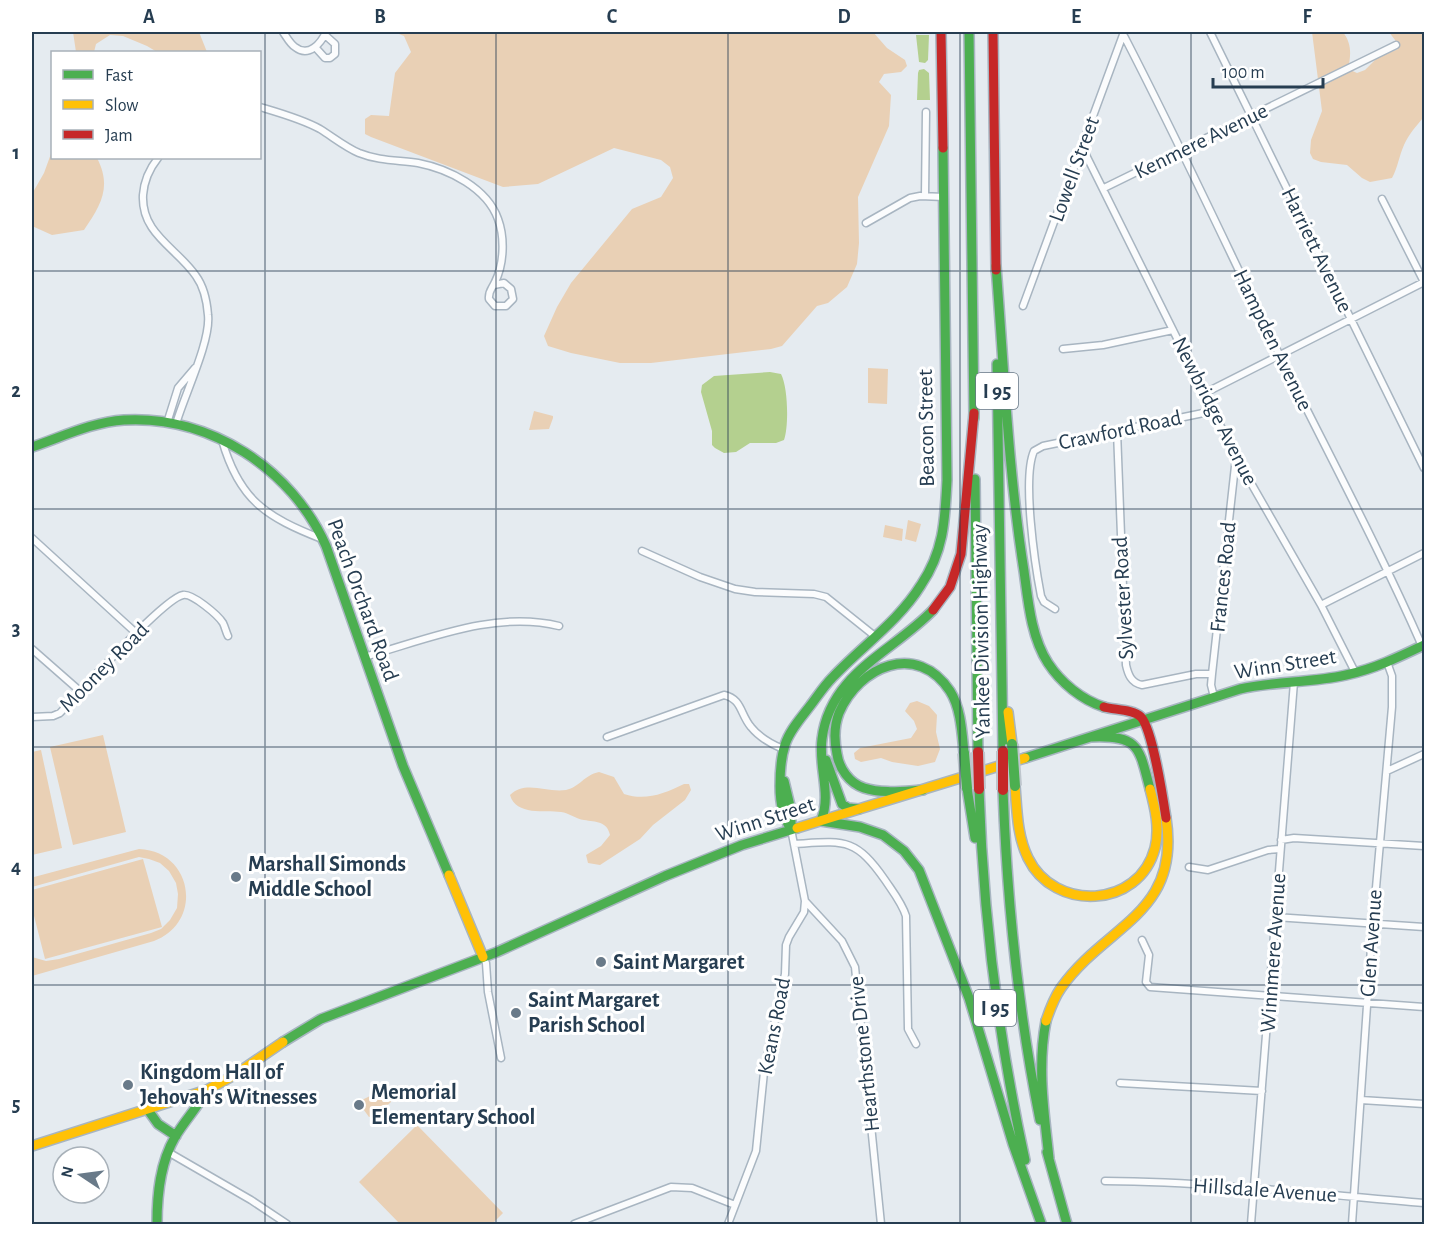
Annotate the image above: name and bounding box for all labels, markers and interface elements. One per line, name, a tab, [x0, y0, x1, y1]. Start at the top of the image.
text: A	[143, 7, 155, 27]
text: B	[374, 7, 386, 27]
text: C	[607, 7, 618, 27]
text: D	[837, 7, 851, 27]
text: E	[1071, 7, 1081, 27]
text: F	[1302, 7, 1312, 27]
legend	[51, 51, 261, 159]
scale bar	[1213, 51, 1322, 89]
text: 100 m	[1222, 64, 1265, 82]
text: Fast	[105, 67, 133, 85]
text: Slow	[105, 97, 138, 115]
street label: Kenmere Avenue	[1131, 99, 1271, 183]
street label: Lowell Street	[1045, 113, 1103, 225]
text: Jam	[105, 127, 133, 145]
text: 1	[12, 143, 20, 163]
street label: Harriett Avenue	[1277, 184, 1357, 316]
street label: Hampden Avenue	[1229, 266, 1317, 414]
street label: Newbridge Avenue	[1168, 333, 1262, 489]
street label: Beacon Street	[914, 369, 938, 487]
road number: I 95	[976, 373, 1018, 409]
text: 2	[11, 381, 21, 401]
street label: Crawford Road	[1056, 406, 1184, 454]
street label: Peach Orchard Road	[323, 516, 403, 684]
street label: Frances Road	[1206, 521, 1240, 633]
street label: Yankee Division Highway	[968, 523, 994, 738]
street label: Sylvester Road	[1109, 536, 1137, 660]
street label: Mooney Road	[55, 618, 153, 716]
text: 3	[12, 619, 20, 639]
street label: Winn Street	[1232, 645, 1338, 683]
street label: Winn Street	[713, 793, 817, 845]
place label: Marshall Simonds Middle School	[248, 853, 406, 900]
text: 4	[11, 857, 21, 877]
marker: Marshall Simonds Middle School	[229, 870, 243, 884]
street label: Winnmere Avenue	[1256, 872, 1290, 1034]
street label: Glen Avenue	[1356, 889, 1386, 997]
place label: Saint Margaret	[613, 951, 745, 973]
marker: Saint Margaret	[594, 955, 608, 969]
street label: Hearthstone Drive	[845, 975, 883, 1133]
street label: Keans Road	[754, 976, 794, 1076]
place label: Saint Margaret Parish School	[528, 989, 660, 1036]
road number: I 95	[974, 990, 1016, 1026]
marker: Saint Margaret Parish School	[509, 1006, 523, 1020]
place label: Kingdom Hall of Jehovah's Witnesses	[140, 1061, 317, 1108]
marker: Kingdom Hall of Jehovah's Witnesses	[121, 1078, 135, 1092]
place label: Memorial Elementary School	[371, 1081, 535, 1129]
text: 5	[12, 1095, 20, 1115]
marker: Memorial Elementary School	[352, 1098, 366, 1112]
north arrow	[51, 1145, 111, 1205]
text: N	[58, 1165, 76, 1179]
street label: Hillsdale Avenue	[1192, 1174, 1338, 1206]

